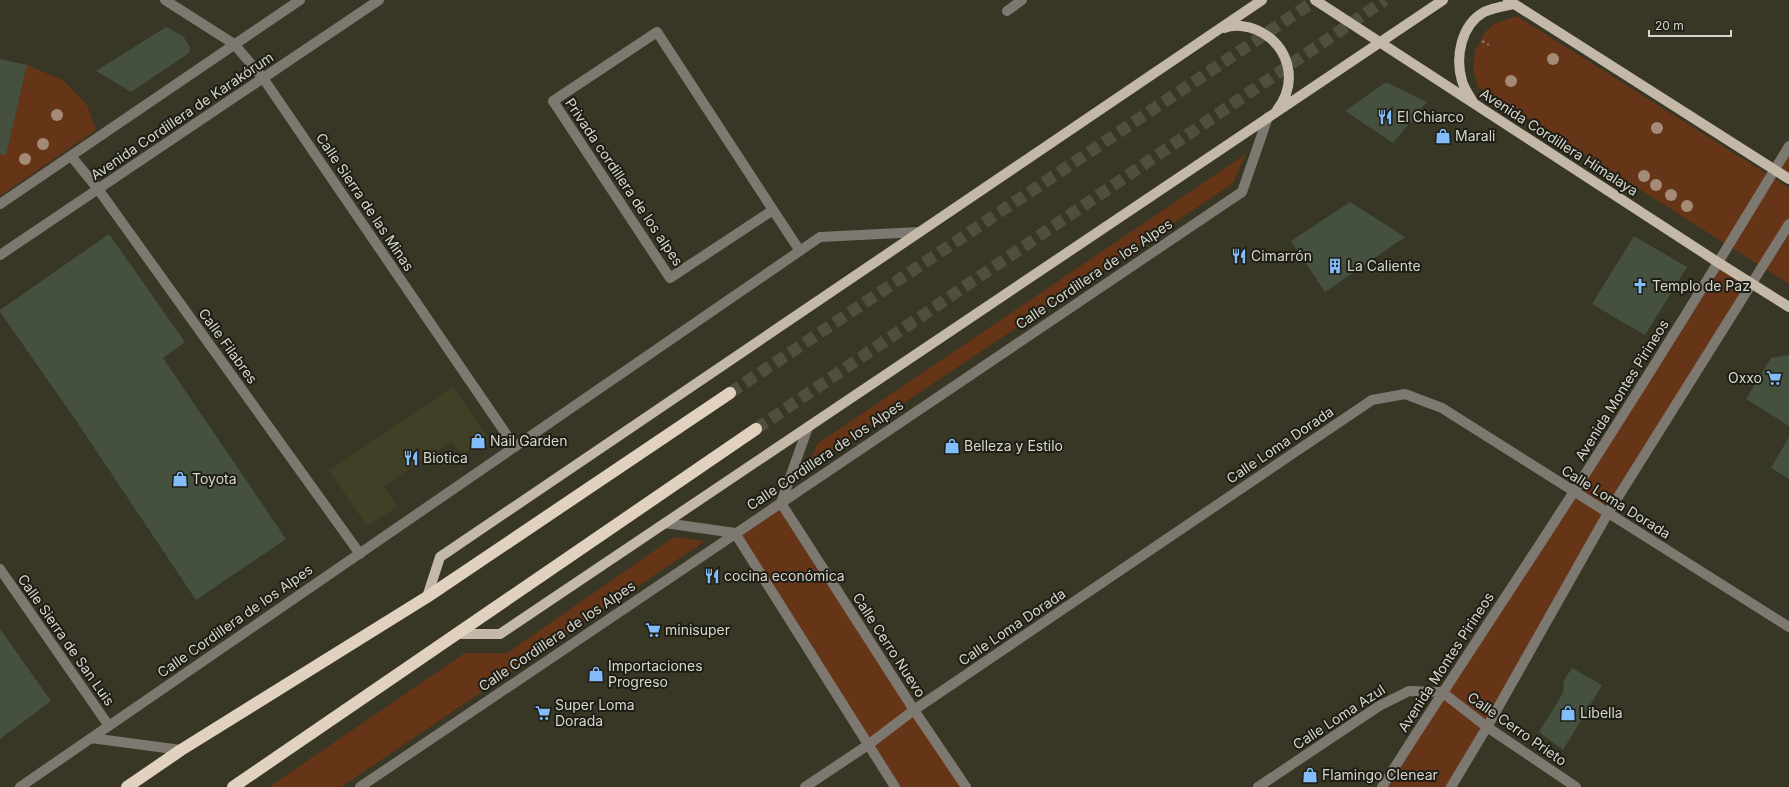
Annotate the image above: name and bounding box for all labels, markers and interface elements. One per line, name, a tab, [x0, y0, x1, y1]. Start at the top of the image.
scale bar	[1649, 12, 1731, 38]
text: 20 m	[1655, 18, 1684, 33]
street label: Avenida Cordillera de Karakórum	[87, 48, 276, 183]
street label: Avenida Cordillera Himalaya	[1477, 84, 1641, 199]
street label: Privada cordillera de los alpes	[562, 95, 687, 269]
restaurant icon: El Chiarco	[1376, 108, 1394, 126]
place label: El Chiarco	[1397, 108, 1464, 125]
shop icon: Marali	[1434, 127, 1452, 145]
place label: Marali	[1455, 127, 1495, 144]
street label: Calle Sierra de las Minas	[313, 129, 418, 274]
street label: Calle Cordillera de los Alpes	[1012, 215, 1175, 333]
restaurant icon: Cimarrón	[1230, 247, 1248, 265]
place label: Cimarrón	[1251, 247, 1312, 264]
building icon: La Caliente	[1326, 257, 1344, 275]
place label: La Caliente	[1347, 257, 1421, 274]
church icon: Templo de Paz	[1631, 277, 1649, 295]
place label: Templo de Paz	[1652, 277, 1750, 294]
street label: Calle Filabres	[195, 305, 261, 387]
street label: Avenida Montes Pirineos	[1571, 316, 1672, 463]
place label: Oxxo	[1728, 369, 1762, 386]
supermarket icon: Oxxo	[1765, 369, 1783, 387]
street label: Calle Cordillera de los Alpes	[743, 396, 906, 514]
street label: Calle Loma Dorada	[1223, 402, 1336, 487]
shop icon: Nail Garden	[469, 432, 487, 450]
place label: Nail Garden	[490, 432, 567, 449]
shop icon: Belleza y Estilo	[943, 437, 961, 455]
place label: Belleza y Estilo	[964, 437, 1063, 454]
restaurant icon: Biotica	[402, 449, 420, 467]
place label: Biotica	[423, 449, 468, 466]
street label: Calle Loma Dorada	[1559, 461, 1674, 542]
shop icon: Toyota	[171, 470, 189, 488]
place label: Toyota	[192, 470, 237, 487]
street label: Calle Cordillera de los Alpes	[154, 560, 316, 681]
restaurant icon: cocina económica	[703, 567, 721, 585]
place label: cocina económica	[724, 567, 845, 584]
street label: Calle Sierra de San Luis	[14, 571, 118, 709]
street label: Calle Cordillera de los Alpes	[475, 577, 638, 695]
street label: Calle Loma Dorada	[955, 584, 1068, 669]
street label: Calle Cerro Nuevo	[849, 589, 929, 700]
street label: Avenida Montes Pirineos	[1394, 589, 1497, 735]
supermarket icon: minisuper	[644, 621, 662, 639]
place label: minisuper	[665, 621, 730, 638]
place label: Importaciones Progreso	[608, 657, 703, 690]
shop icon: Importaciones Progreso	[587, 665, 605, 683]
street label: Calle Loma Azul	[1289, 680, 1388, 753]
street label: Calle Cerro Prieto	[1464, 688, 1570, 769]
place label: Super Loma Dorada	[555, 696, 635, 729]
supermarket icon: Super Loma Dorada	[534, 704, 552, 722]
shop icon: Libella	[1559, 704, 1577, 722]
place label: Libella	[1580, 704, 1623, 721]
shop icon: Flamingo Clenear	[1301, 766, 1319, 784]
place label: Flamingo Clenear	[1322, 766, 1438, 783]

